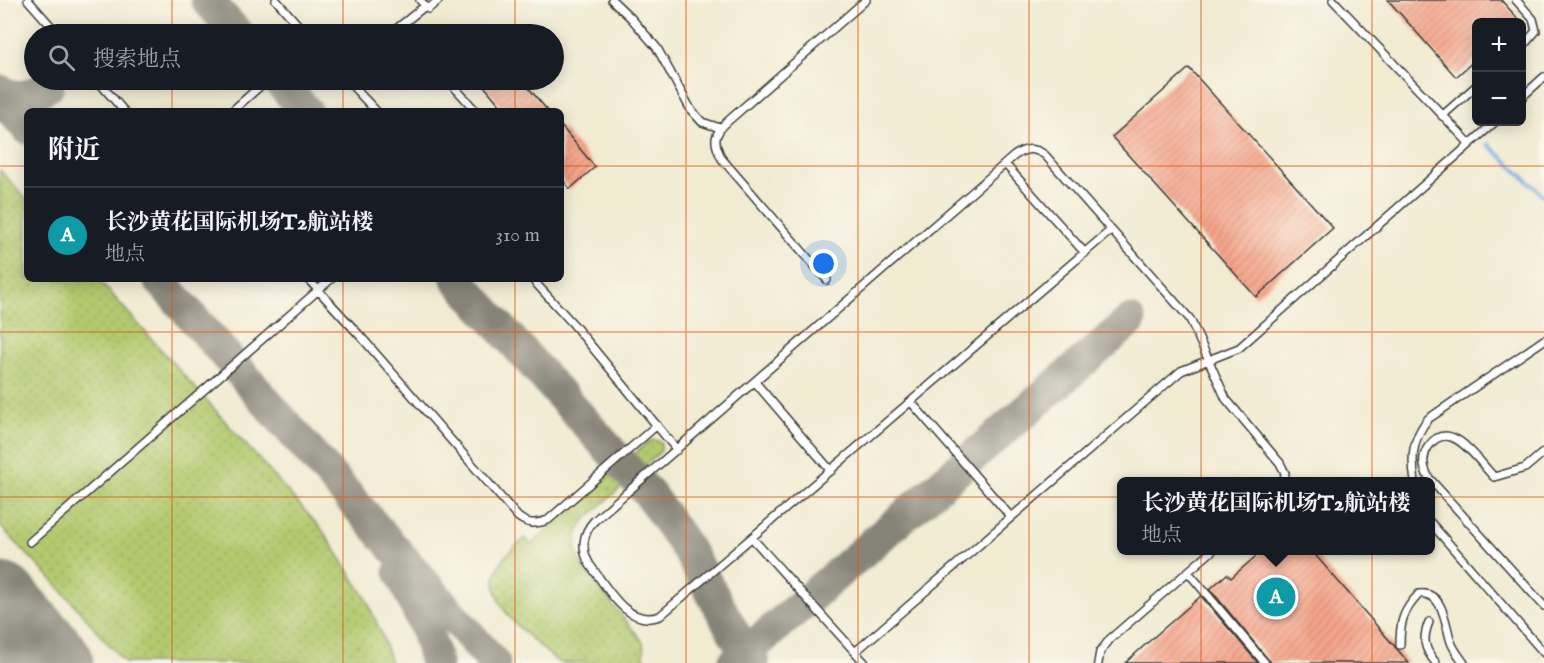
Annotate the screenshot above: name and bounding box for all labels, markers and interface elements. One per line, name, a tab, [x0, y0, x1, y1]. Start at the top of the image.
map controls	[1472, 18, 1526, 126]
button: +	[1472, 18, 1526, 72]
search box	[24, 24, 564, 90]
icon: search	[45, 41, 78, 74]
text: 搜索地点	[93, 46, 181, 74]
button: −	[1472, 72, 1526, 126]
text: 附近	[48, 134, 100, 167]
text: 长沙黄花国际机场T2航站楼	[105, 209, 373, 237]
text: A	[61, 223, 74, 248]
text: 310 m	[496, 223, 540, 248]
text: 地点	[105, 242, 145, 267]
your location	[809, 249, 838, 278]
popup	[1117, 477, 1435, 555]
text: 长沙黄花国际机场T2航站楼	[1142, 490, 1410, 518]
text: 地点	[1142, 523, 1182, 548]
pin: A	[1256, 574, 1296, 620]

